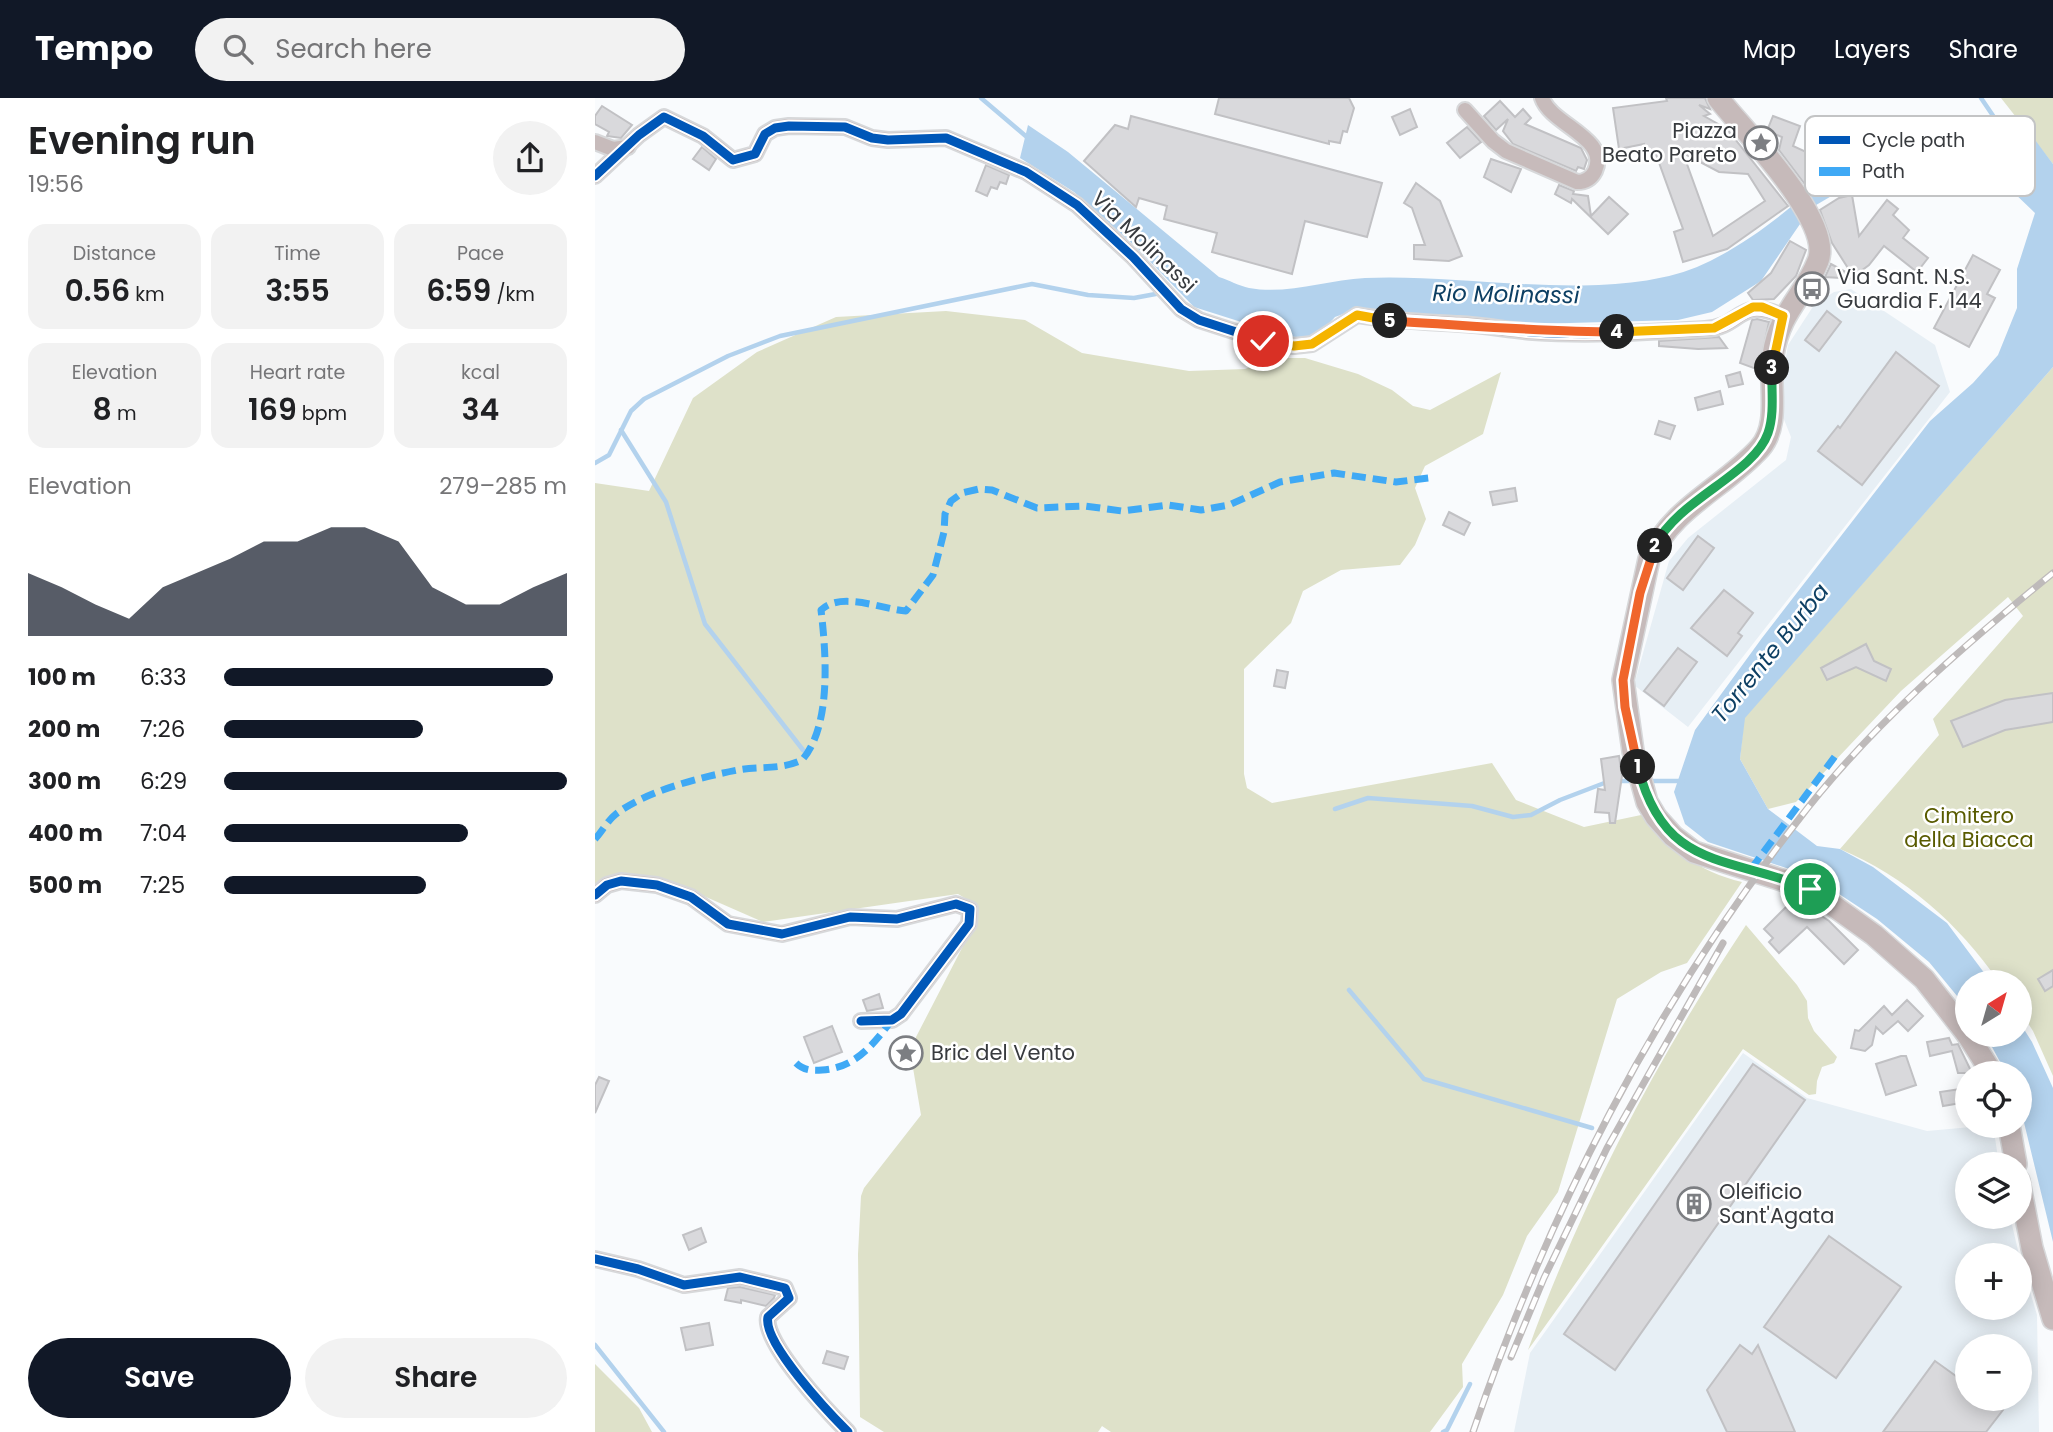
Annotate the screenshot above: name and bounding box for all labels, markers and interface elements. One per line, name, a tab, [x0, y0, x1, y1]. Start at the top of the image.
search box	[195, 18, 685, 81]
text: Tempo	[35, 25, 153, 72]
icon: search	[219, 30, 257, 68]
text: Search here	[275, 31, 432, 67]
text: Map	[1743, 33, 1796, 66]
text: Layers	[1834, 33, 1910, 66]
text: Share	[1948, 33, 2018, 66]
text: Evening run	[28, 114, 256, 167]
place label: Piazza Beato Pareto	[1602, 116, 1737, 169]
legend	[1805, 116, 2035, 196]
button: share	[493, 121, 567, 195]
place icon: Piazza Beato Pareto	[1742, 124, 1780, 162]
text: Cycle path	[1862, 127, 1965, 154]
text: Path	[1862, 158, 1905, 185]
text: 19:56	[28, 168, 84, 200]
street label: Via Molinassi	[1085, 184, 1203, 299]
text: Distance	[73, 240, 156, 267]
text: Time	[274, 240, 321, 267]
text: Pace	[457, 240, 504, 267]
place label: Via Sant. N.S. Guardia F. 144	[1837, 262, 1982, 315]
text: 0.56	[64, 269, 130, 312]
text: 3:55	[265, 269, 330, 312]
text: 6:59	[426, 269, 491, 312]
bus stop icon: Via Sant. N.S. Guardia F. 144	[1793, 270, 1831, 308]
water label: Rio Molinassi	[1432, 277, 1580, 311]
text: km	[130, 281, 165, 308]
text: /km	[491, 281, 535, 308]
pin: 5	[1373, 304, 1407, 339]
text: 5	[1383, 307, 1396, 334]
pin	[1233, 311, 1293, 371]
pin: 4	[1599, 314, 1635, 350]
text: 4	[1610, 318, 1623, 345]
icon: check	[1244, 322, 1282, 360]
pin: 3	[1755, 350, 1789, 386]
text: 3	[1766, 354, 1777, 381]
text: Elevation	[72, 359, 157, 386]
text: Heart rate	[250, 359, 345, 386]
text: kcal	[461, 359, 500, 386]
text: 8	[93, 388, 112, 431]
text: 169	[248, 388, 297, 431]
text: 34	[462, 388, 499, 431]
text: m	[112, 400, 136, 427]
text: bpm	[297, 400, 347, 427]
text: Elevation	[28, 470, 132, 502]
text: 279–285 m	[439, 470, 567, 502]
pin: 2	[1637, 528, 1673, 564]
text: 2	[1649, 532, 1660, 559]
water label: Torrente Burba	[1704, 576, 1836, 730]
text: 100 m	[28, 661, 96, 693]
text: 6:33	[140, 661, 187, 693]
text: 200 m	[28, 713, 100, 745]
text: 7:26	[140, 713, 185, 745]
pin: 1	[1621, 750, 1655, 784]
text: 1	[1634, 753, 1641, 780]
text: 300 m	[28, 765, 101, 797]
text: 6:29	[140, 765, 187, 797]
park label: Cimitero della Biacca	[1904, 801, 2034, 854]
text: 400 m	[28, 817, 103, 849]
text: 7:04	[140, 817, 186, 849]
pin	[1780, 859, 1840, 919]
text: 500 m	[28, 869, 102, 901]
text: 7:25	[140, 869, 185, 901]
icon: arrive	[1791, 870, 1829, 908]
north arrow	[1955, 970, 2032, 1046]
map controls	[1955, 970, 2032, 1411]
place icon: Bric del Vento	[887, 1034, 925, 1072]
place label: Bric del Vento	[931, 1038, 1075, 1067]
button: locate	[1955, 1061, 2032, 1138]
button: layers	[1955, 1152, 2032, 1229]
place label: Oleificio Sant'Agata	[1719, 1177, 1834, 1230]
building icon: Oleificio Sant'Agata	[1675, 1185, 1713, 1223]
button: +	[1955, 1243, 2032, 1320]
button: −	[1955, 1334, 2032, 1411]
button: Save	[28, 1338, 291, 1418]
button: Share	[305, 1338, 567, 1418]

